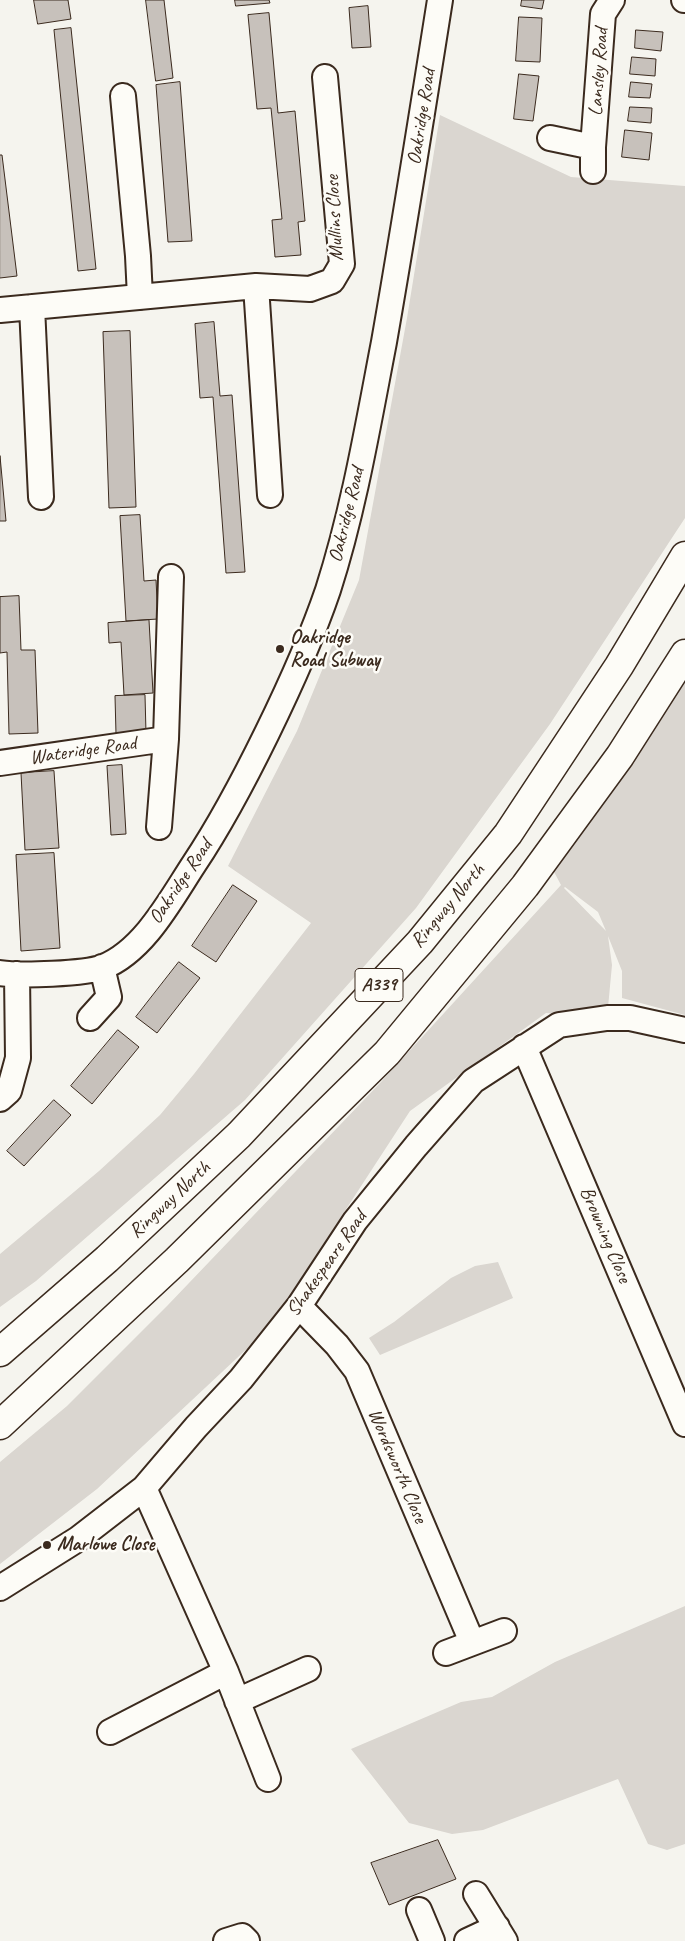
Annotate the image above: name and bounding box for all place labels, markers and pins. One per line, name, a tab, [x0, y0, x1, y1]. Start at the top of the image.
place label: Oakridge Road Subway	[290, 626, 380, 673]
marker: Oakridge Road Subway	[274, 643, 286, 655]
place label: Marlowe Close	[57, 1533, 154, 1557]
marker: Marlowe Close	[41, 1539, 53, 1551]

